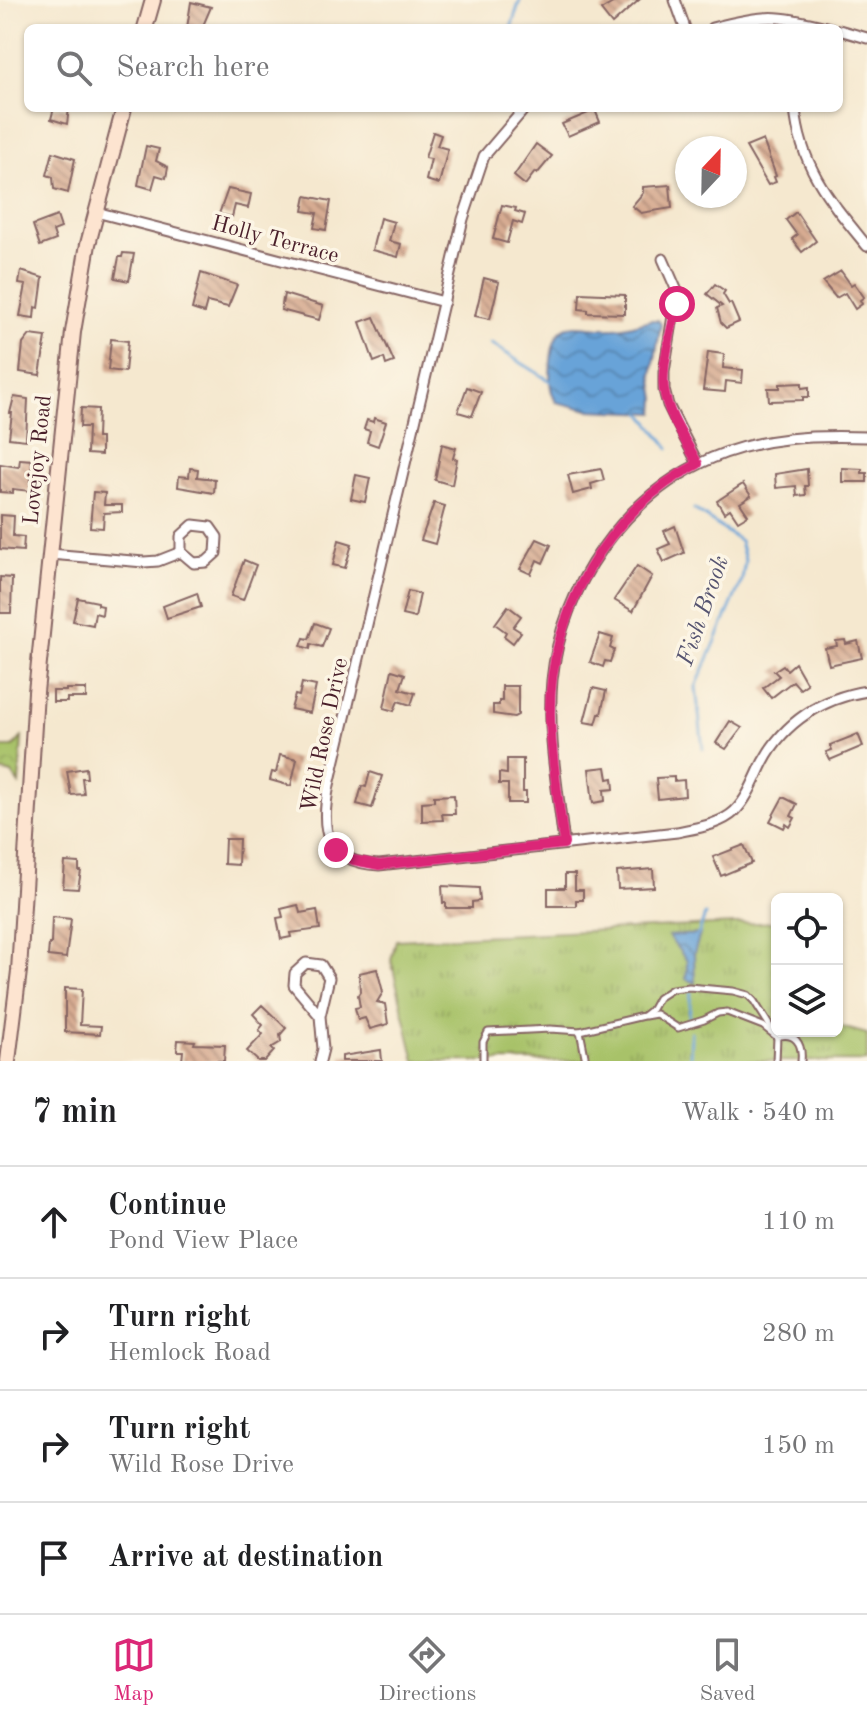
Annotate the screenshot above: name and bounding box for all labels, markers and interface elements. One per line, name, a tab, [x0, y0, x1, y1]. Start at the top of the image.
search box	[24, 24, 843, 112]
icon: search	[52, 46, 96, 90]
text: Search here	[116, 53, 270, 83]
north arrow	[675, 136, 747, 208]
street label: Holly Terrace	[209, 212, 341, 268]
route start	[659, 286, 695, 322]
street label: Lovejoy Road	[20, 394, 56, 526]
water label: Fish Brook	[674, 553, 734, 670]
street label: Wild Rose Drive	[298, 656, 352, 814]
route end	[318, 832, 354, 868]
map controls	[771, 893, 843, 1037]
button: locate	[771, 893, 843, 965]
button: layers	[771, 965, 843, 1037]
text: 7 min	[32, 1096, 117, 1130]
text: Walk · 540 m	[681, 1100, 835, 1126]
text: Continue	[108, 1191, 227, 1221]
icon: ahead	[32, 1200, 76, 1244]
text: 110 m	[762, 1209, 835, 1235]
text: Pond View Place	[108, 1228, 298, 1254]
text: Turn right	[108, 1303, 250, 1333]
icon: right	[32, 1312, 76, 1356]
text: 280 m	[762, 1321, 835, 1347]
text: Hemlock Road	[108, 1340, 271, 1366]
text: Turn right	[108, 1415, 250, 1445]
icon: right	[32, 1424, 76, 1468]
text: 150 m	[762, 1433, 835, 1459]
text: Wild Rose Drive	[108, 1452, 294, 1478]
icon: arrive	[32, 1536, 76, 1580]
text: Arrive at destination	[108, 1543, 383, 1573]
tab: Map	[112, 1633, 156, 1708]
tab: Directions	[379, 1633, 476, 1708]
tab: Saved	[699, 1633, 755, 1708]

